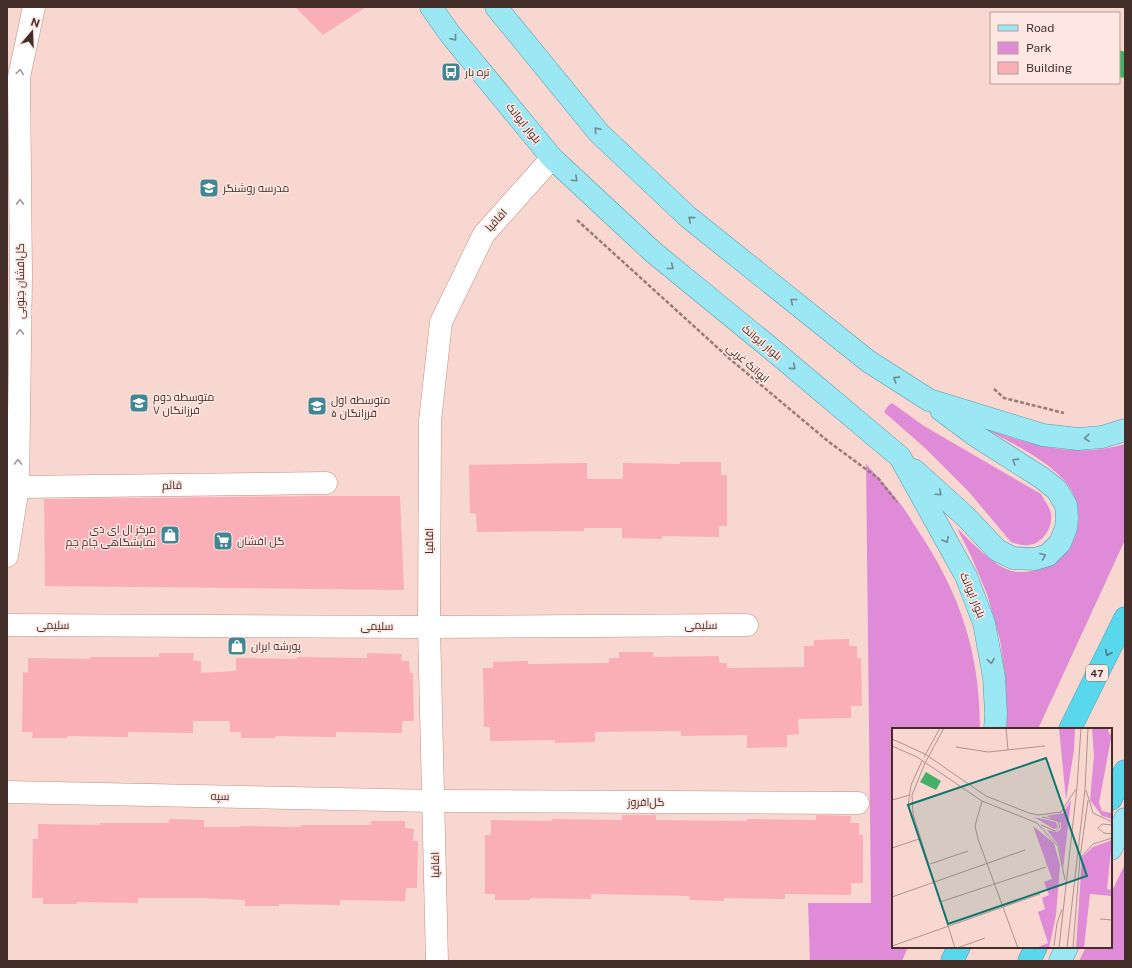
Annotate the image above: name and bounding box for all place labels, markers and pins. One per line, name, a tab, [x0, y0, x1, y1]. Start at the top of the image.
bus stop icon: تره بار	[440, 61, 462, 83]
place label: تره بار	[464, 66, 489, 79]
school or university icon: مدرسه روشنگر	[198, 177, 220, 199]
place label: مدرسه روشنگر	[222, 182, 289, 195]
place label: متوسطه دوم فرزانگان ۷	[153, 391, 214, 417]
school or university icon: متوسطه دوم فرزانگان ۷	[128, 392, 150, 414]
place label: متوسطه اول فرزانگان ۵	[331, 394, 390, 420]
school or university icon: متوسطه اول فرزانگان ۵	[306, 395, 328, 417]
place label: مرکز ال ای دی نمایشگاهی جام جم	[66, 523, 156, 550]
shop icon: مرکز ال ای دی نمایشگاهی جام جم	[159, 524, 181, 546]
supermarket icon: گل افشان	[212, 530, 234, 552]
place label: گل افشان	[237, 535, 284, 548]
shop icon: پورشه ایران	[226, 635, 248, 657]
place label: پورشه ایران	[251, 640, 301, 653]

